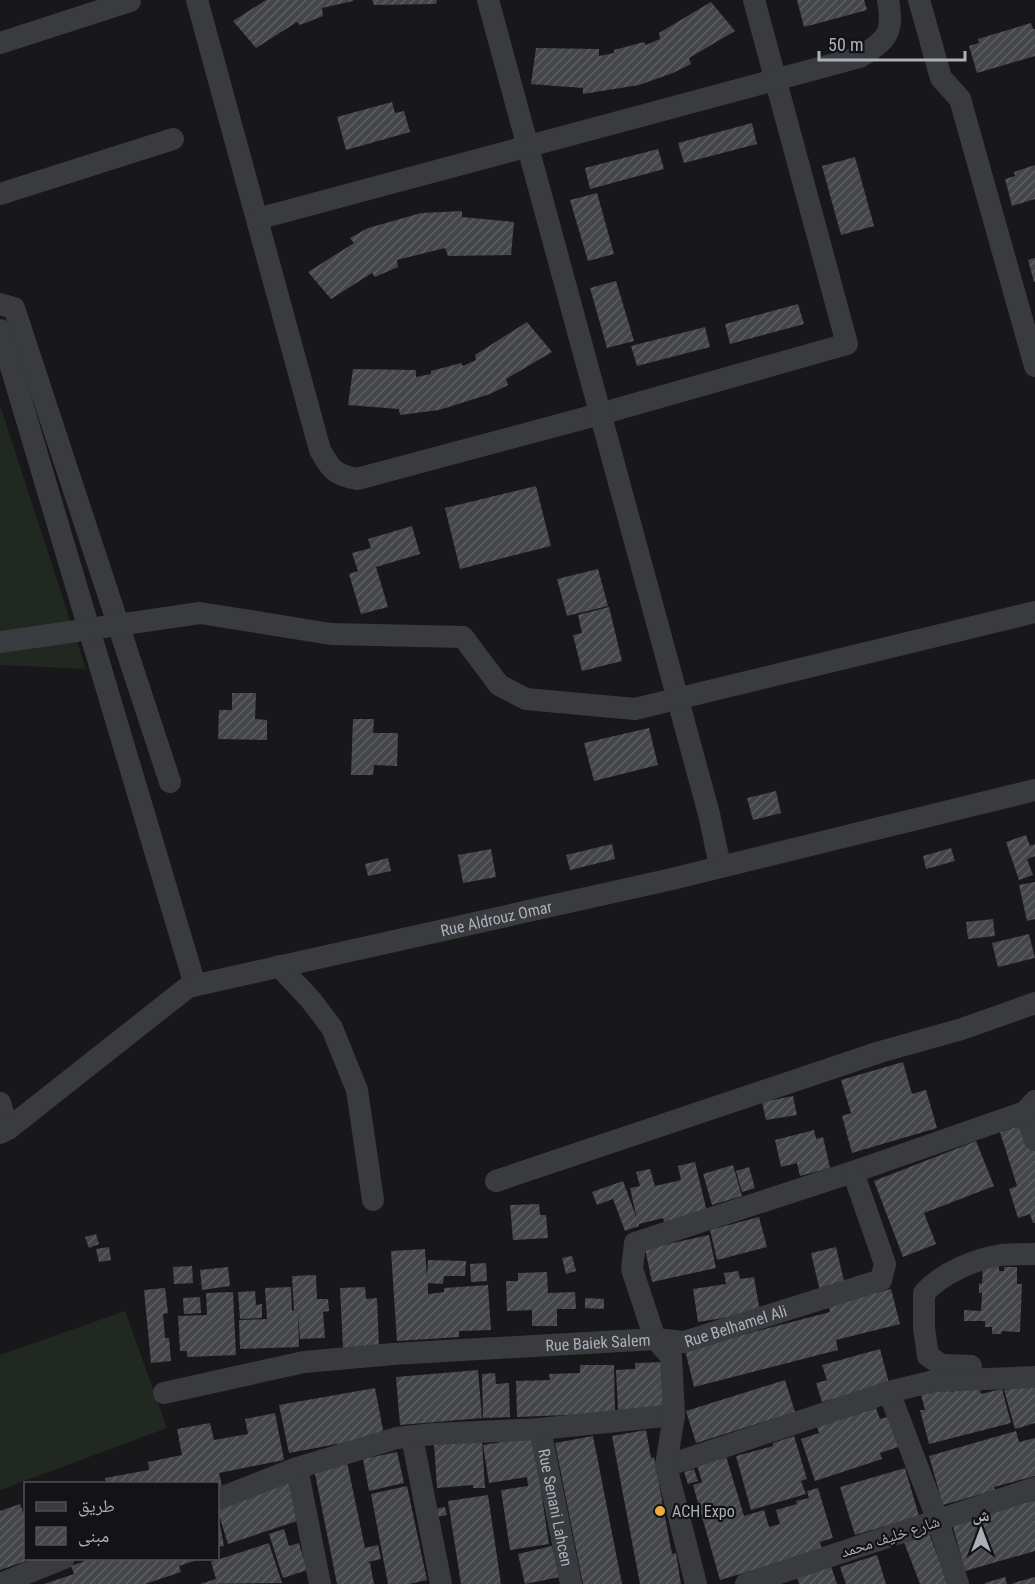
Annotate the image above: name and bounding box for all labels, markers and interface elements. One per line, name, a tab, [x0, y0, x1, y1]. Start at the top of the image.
scale bar	[819, 24, 964, 62]
text: 50 m	[828, 34, 863, 55]
street label: Rue Aldrouz Omar	[439, 897, 554, 940]
street label: Rue Belhamel Ali	[682, 1301, 789, 1351]
street label: Rue Baiek Salem	[545, 1330, 651, 1355]
street label: Rue Senani Lahcen	[534, 1447, 576, 1568]
legend	[24, 1482, 219, 1560]
text: طريق	[78, 1495, 115, 1517]
north arrow	[951, 1500, 1011, 1560]
place label: ACH Expo	[672, 1502, 735, 1521]
marker: ACH Expo	[653, 1504, 667, 1518]
text: ش	[973, 1506, 990, 1525]
street label: شارع خليف محمد	[838, 1512, 942, 1562]
text: مبنى	[78, 1525, 109, 1547]

